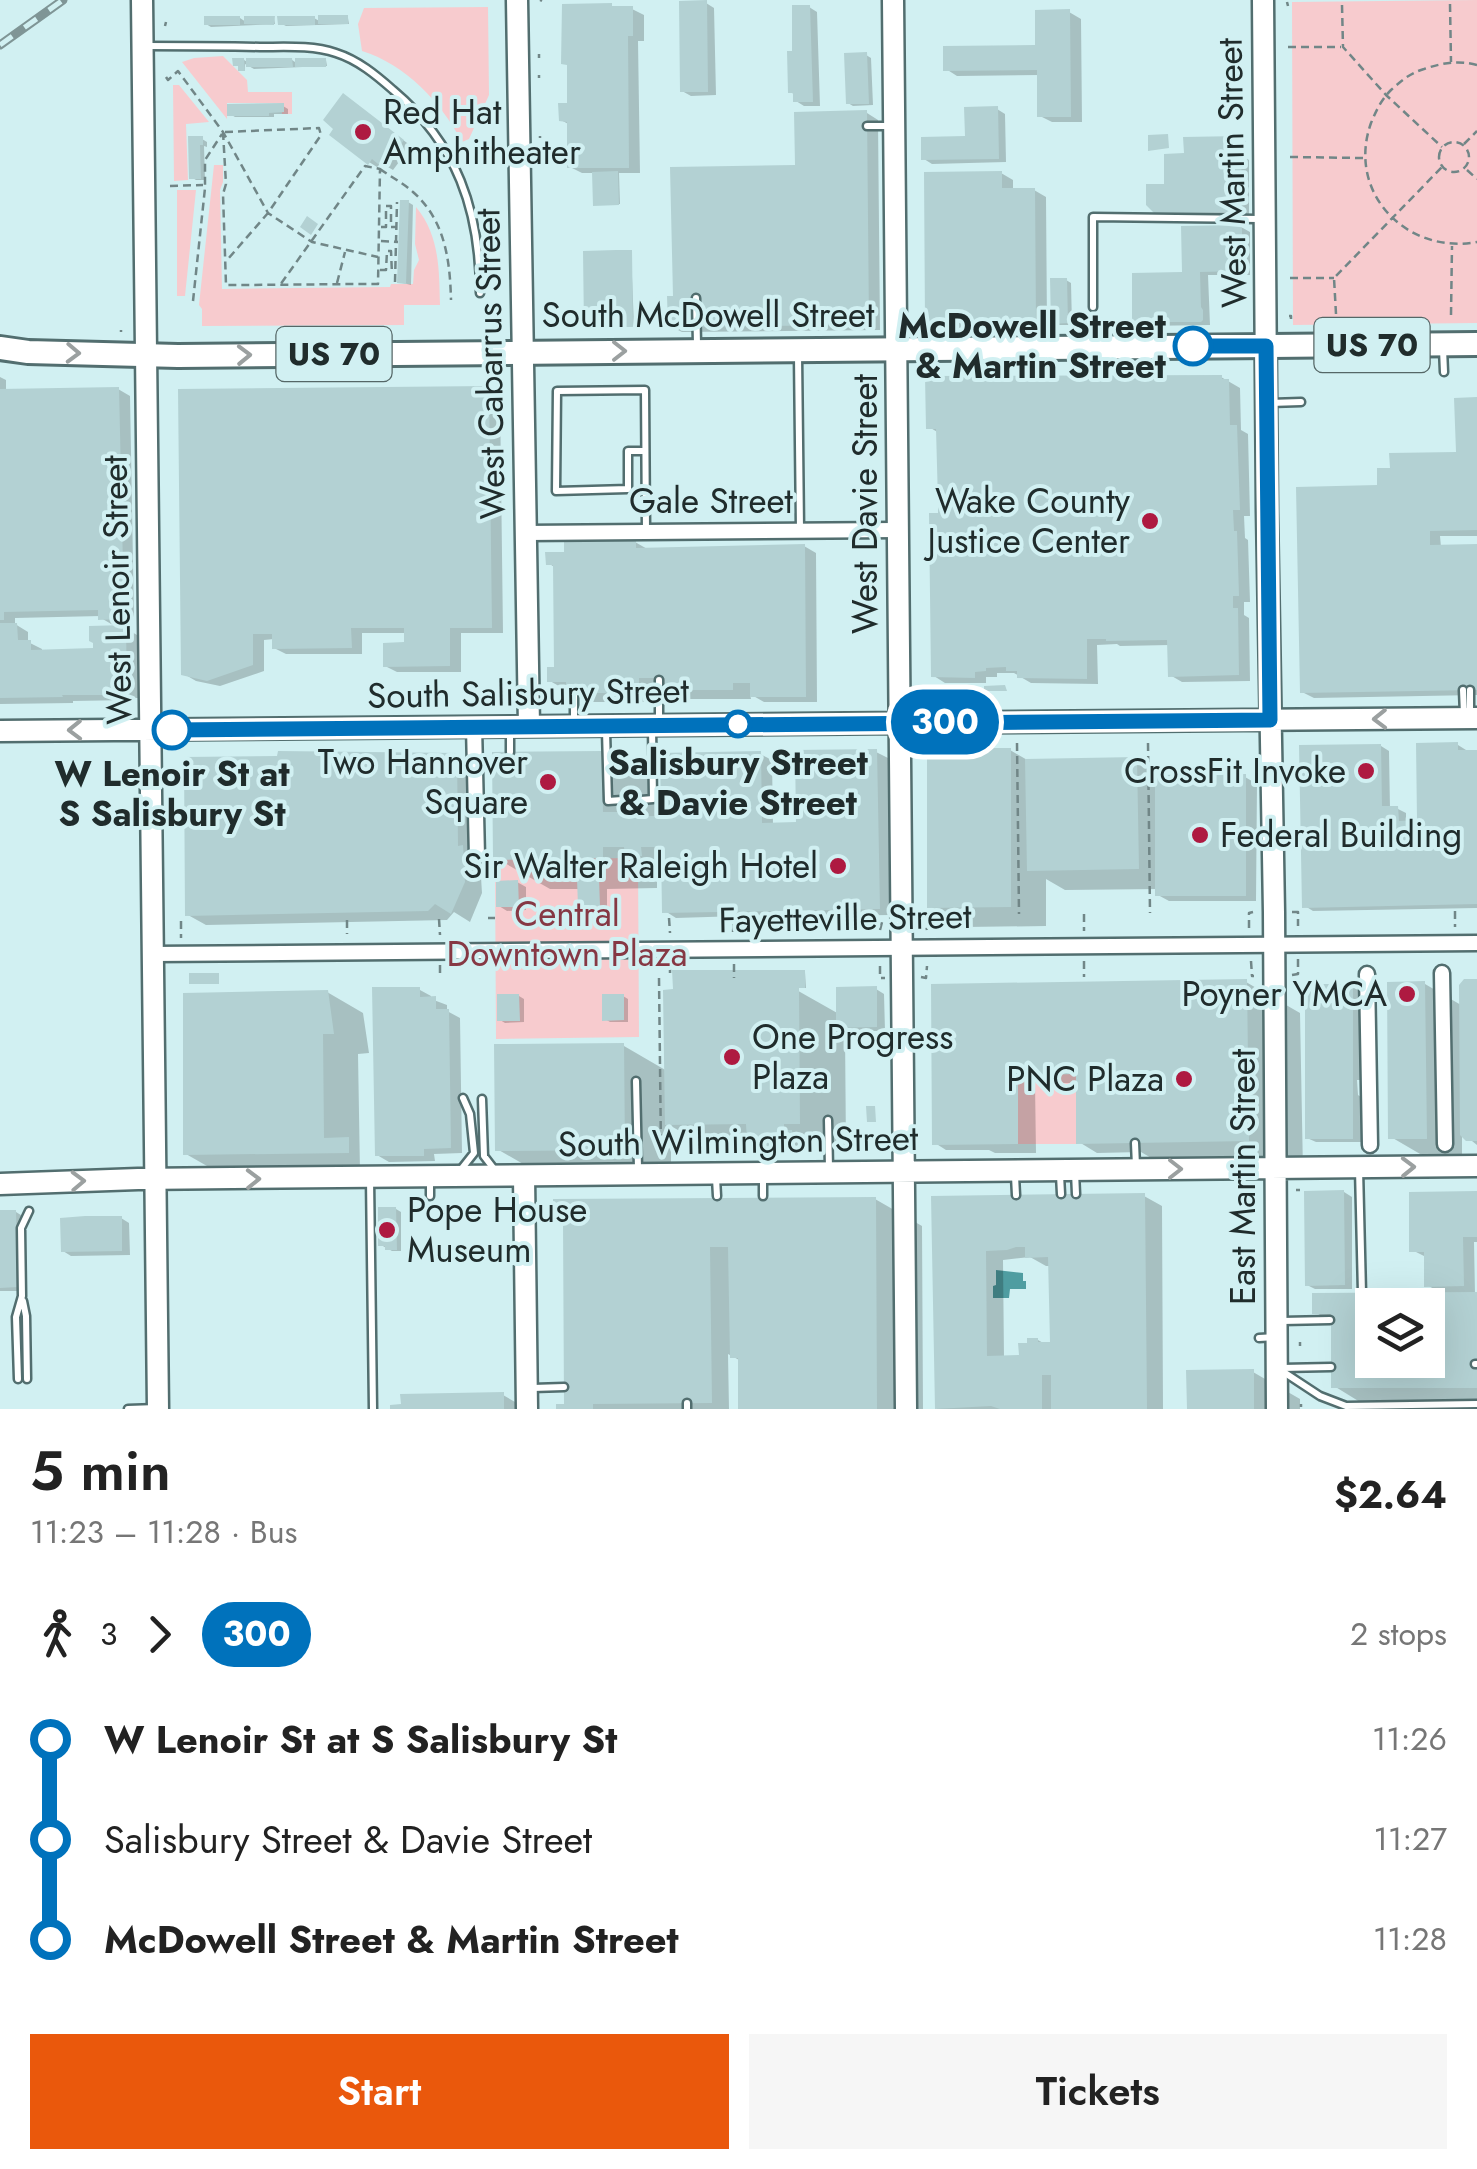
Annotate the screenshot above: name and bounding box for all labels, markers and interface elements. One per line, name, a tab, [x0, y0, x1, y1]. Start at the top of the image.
street label: West Martin Street	[1205, 37, 1259, 308]
place label: Red Hat Amphitheater	[383, 87, 581, 177]
marker: Red Hat Amphitheater	[352, 121, 374, 143]
street label: West Cabarrus Street	[462, 208, 518, 520]
street label: South McDowell Street	[542, 290, 875, 340]
place label: McDowell Street & Martin Street	[898, 301, 1166, 391]
road number: US 70	[1314, 318, 1430, 372]
road number: US 70	[276, 327, 392, 381]
marker: McDowell Street & Martin Street	[1174, 327, 1212, 365]
one-way arrow	[612, 340, 628, 362]
one-way arrow	[66, 343, 82, 364]
one-way arrow	[238, 344, 253, 366]
street label: West Davie Street	[840, 373, 890, 634]
street label: West Lenoir Street	[90, 454, 144, 725]
street label: Gale Street	[629, 476, 794, 526]
place label: Wake County Justice Center	[924, 476, 1131, 566]
marker: Wake County Justice Center	[1139, 510, 1161, 532]
street label: South Salisbury Street	[367, 665, 690, 721]
line badge: 300	[888, 690, 1002, 754]
text: 300	[911, 697, 979, 747]
one-way arrow	[1371, 708, 1386, 730]
marker: W Lenoir St at S Salisbury St	[153, 711, 191, 749]
marker: Salisbury Street & Davie Street	[725, 711, 751, 737]
one-way arrow	[67, 719, 82, 741]
place label: Two Hannover Square	[318, 737, 528, 827]
place label: Salisbury Street & Davie Street	[608, 738, 868, 828]
place label: CrossFit Invoke	[1124, 746, 1346, 796]
place label: W Lenoir St at S Salisbury St	[54, 749, 290, 839]
marker: CrossFit Invoke	[1355, 760, 1377, 782]
marker: Two Hannover Square	[537, 771, 559, 793]
place label: Federal Building	[1220, 810, 1462, 860]
marker: Federal Building	[1189, 824, 1211, 846]
place label: Sir Walter Raleigh Hotel	[463, 841, 818, 891]
marker: Sir Walter Raleigh Hotel	[827, 855, 849, 877]
park label: Central Downtown Plaza	[446, 889, 688, 979]
street label: Fayetteville Street	[718, 891, 972, 945]
place label: Poyner YMCA	[1181, 969, 1387, 1019]
marker: Poyner YMCA	[1396, 983, 1418, 1005]
place label: One Progress Plaza	[752, 1012, 953, 1102]
marker: One Progress Plaza	[721, 1046, 743, 1068]
street label: East Martin Street	[1218, 1048, 1268, 1305]
place label: PNC Plaza	[1006, 1054, 1164, 1104]
marker: PNC Plaza	[1173, 1068, 1195, 1090]
street label: South Wilmington Street	[557, 1113, 919, 1169]
one-way arrow	[1400, 1156, 1416, 1178]
one-way arrow	[1168, 1158, 1183, 1180]
one-way arrow	[245, 1168, 261, 1189]
one-way arrow	[70, 1171, 86, 1192]
place label: Pope House Museum	[407, 1185, 587, 1275]
marker: Pope House Museum	[376, 1219, 398, 1241]
map controls	[1355, 1288, 1445, 1378]
button: layers	[1355, 1288, 1445, 1378]
text: 5 min	[30, 1431, 171, 1511]
text: $2.64	[1334, 1467, 1447, 1522]
text: 11:23 – 11:28 · Bus	[30, 1509, 297, 1555]
icon: walk	[30, 1607, 85, 1662]
icon: forward	[132, 1607, 187, 1662]
text: 300	[222, 1609, 291, 1659]
text: 3	[100, 1611, 117, 1657]
text: 2 stops	[1350, 1611, 1447, 1657]
text: W Lenoir St at S Salisbury St	[104, 1712, 617, 1767]
text: 11:26	[1372, 1716, 1447, 1762]
text: Salisbury Street & Davie Street	[104, 1812, 592, 1867]
text: 11:27	[1374, 1816, 1447, 1862]
text: McDowell Street & Martin Street	[104, 1912, 679, 1967]
text: 11:28	[1373, 1916, 1447, 1962]
button: Start	[30, 2034, 729, 2149]
button: Tickets	[749, 2034, 1447, 2149]

